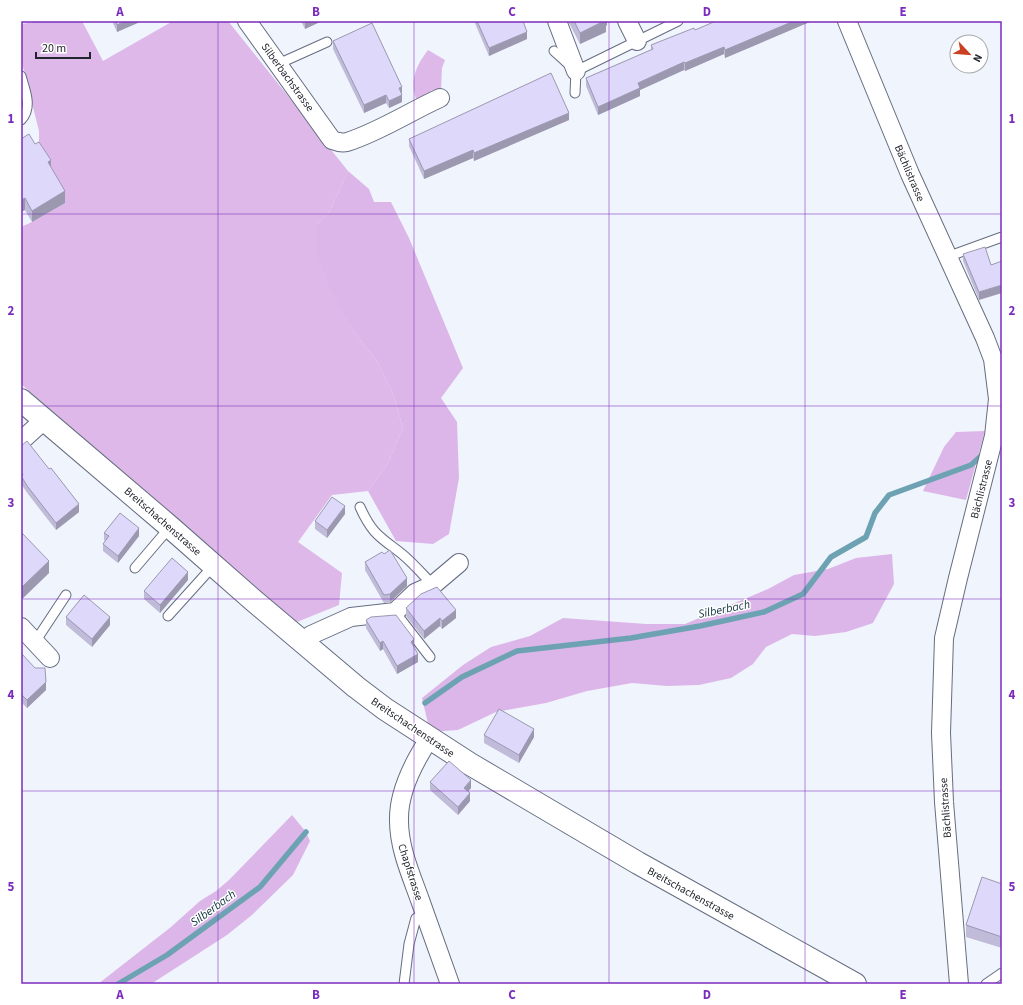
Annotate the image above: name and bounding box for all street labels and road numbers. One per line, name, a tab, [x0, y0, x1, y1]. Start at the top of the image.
street label: Silberbachstrasse	[258, 40, 318, 115]
street label: Bächlistrasse	[891, 142, 928, 204]
street label: Bächlistrasse	[967, 457, 996, 520]
street label: Breitschachenstrasse	[121, 484, 205, 559]
street label: Breitschachenstrasse	[368, 694, 458, 761]
street label: Bächlistrasse	[936, 777, 955, 839]
street label: Chapfstrasse	[394, 842, 427, 903]
street label: Breitschachenstrasse	[645, 863, 737, 924]

